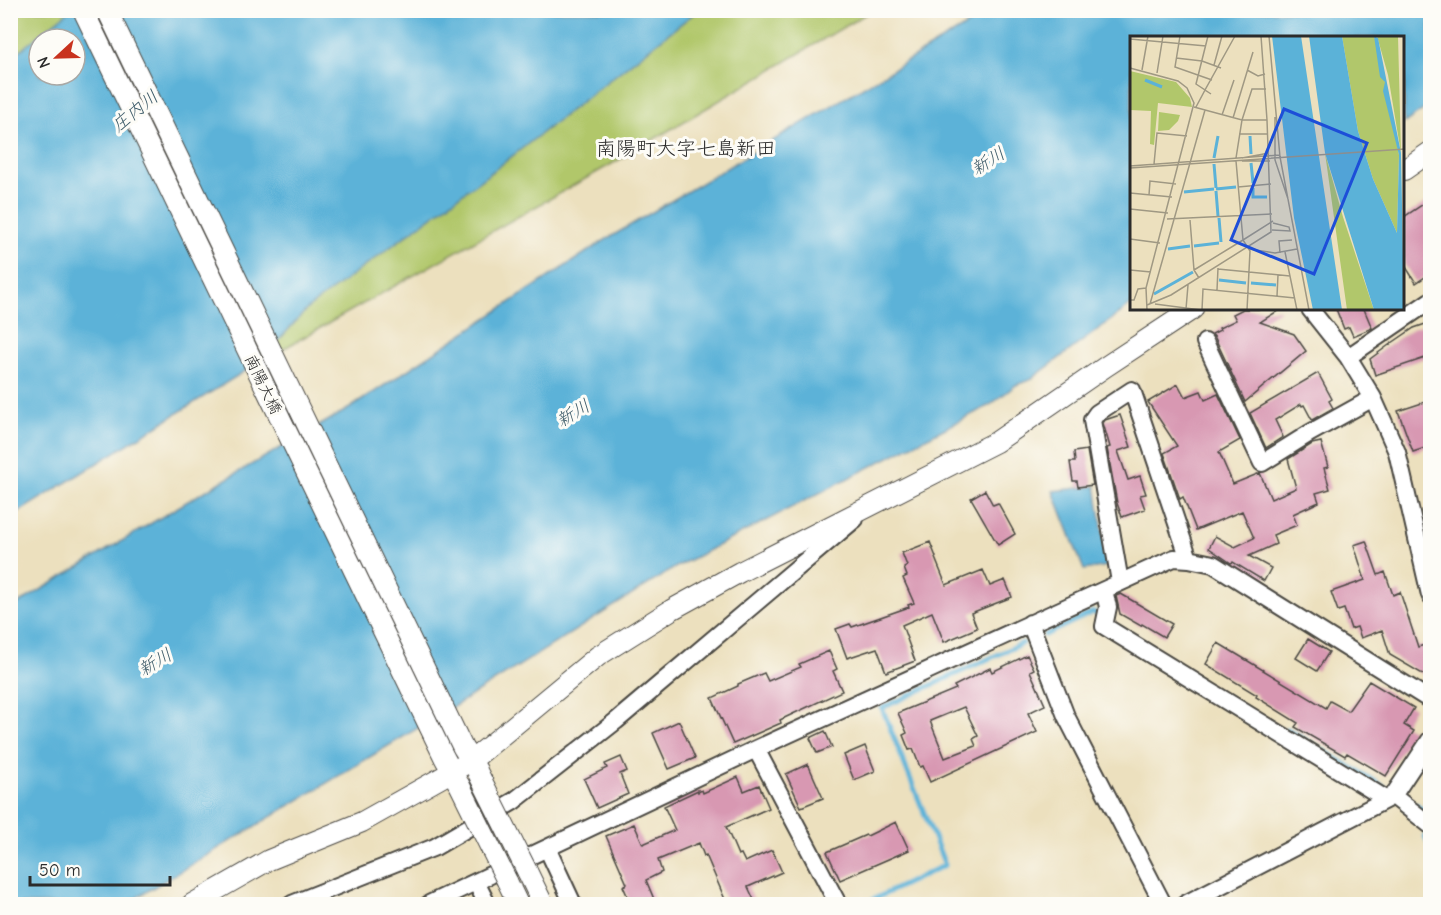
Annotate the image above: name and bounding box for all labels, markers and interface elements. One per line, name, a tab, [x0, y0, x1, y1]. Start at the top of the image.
north arrow	[27, 27, 87, 87]
inset map	[1130, 36, 1405, 310]
text: N	[34, 54, 54, 70]
water label: 庄内川	[108, 86, 163, 137]
district label: 南陽町大字七島新田	[596, 137, 776, 160]
water label: 新川	[967, 143, 1009, 180]
street label: 南陽大橋	[241, 352, 285, 417]
water label: 新川	[552, 395, 594, 432]
water label: 新川	[134, 644, 176, 681]
scale bar	[30, 849, 170, 887]
text: 50 m	[39, 860, 81, 881]

